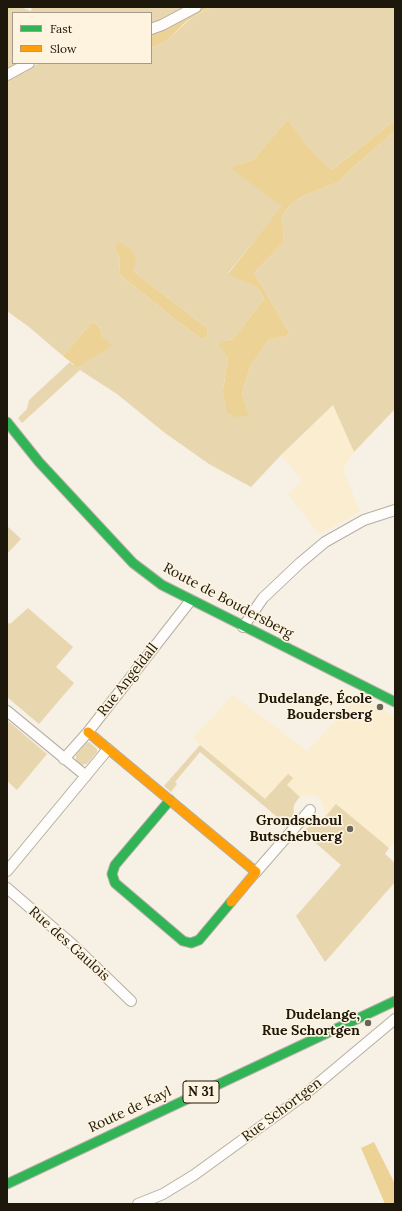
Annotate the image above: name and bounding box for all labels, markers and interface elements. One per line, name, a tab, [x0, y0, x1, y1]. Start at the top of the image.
legend	[12, 12, 152, 64]
text: Fast	[50, 21, 73, 36]
text: Slow	[50, 41, 77, 56]
street label: Route de Boudersberg	[160, 560, 296, 642]
street label: Rue Angeldall	[94, 640, 162, 720]
place label: Dudelange, École Boudersberg	[258, 691, 372, 724]
marker: Dudelange, École Boudersberg	[375, 702, 385, 712]
place label: Grondschoul Butschebuerg	[250, 813, 342, 846]
marker: Grondschoul Butschebuerg	[345, 824, 355, 834]
street label: Rue des Gaulois	[25, 903, 113, 985]
place label: Dudelange, Rue Schortgen	[262, 1007, 360, 1040]
marker: Dudelange, Rue Schortgen	[363, 1018, 373, 1028]
street label: Rue Schortgen	[239, 1074, 325, 1146]
road number: N 31	[183, 1081, 219, 1103]
street label: Route de Kayl	[86, 1084, 174, 1136]

